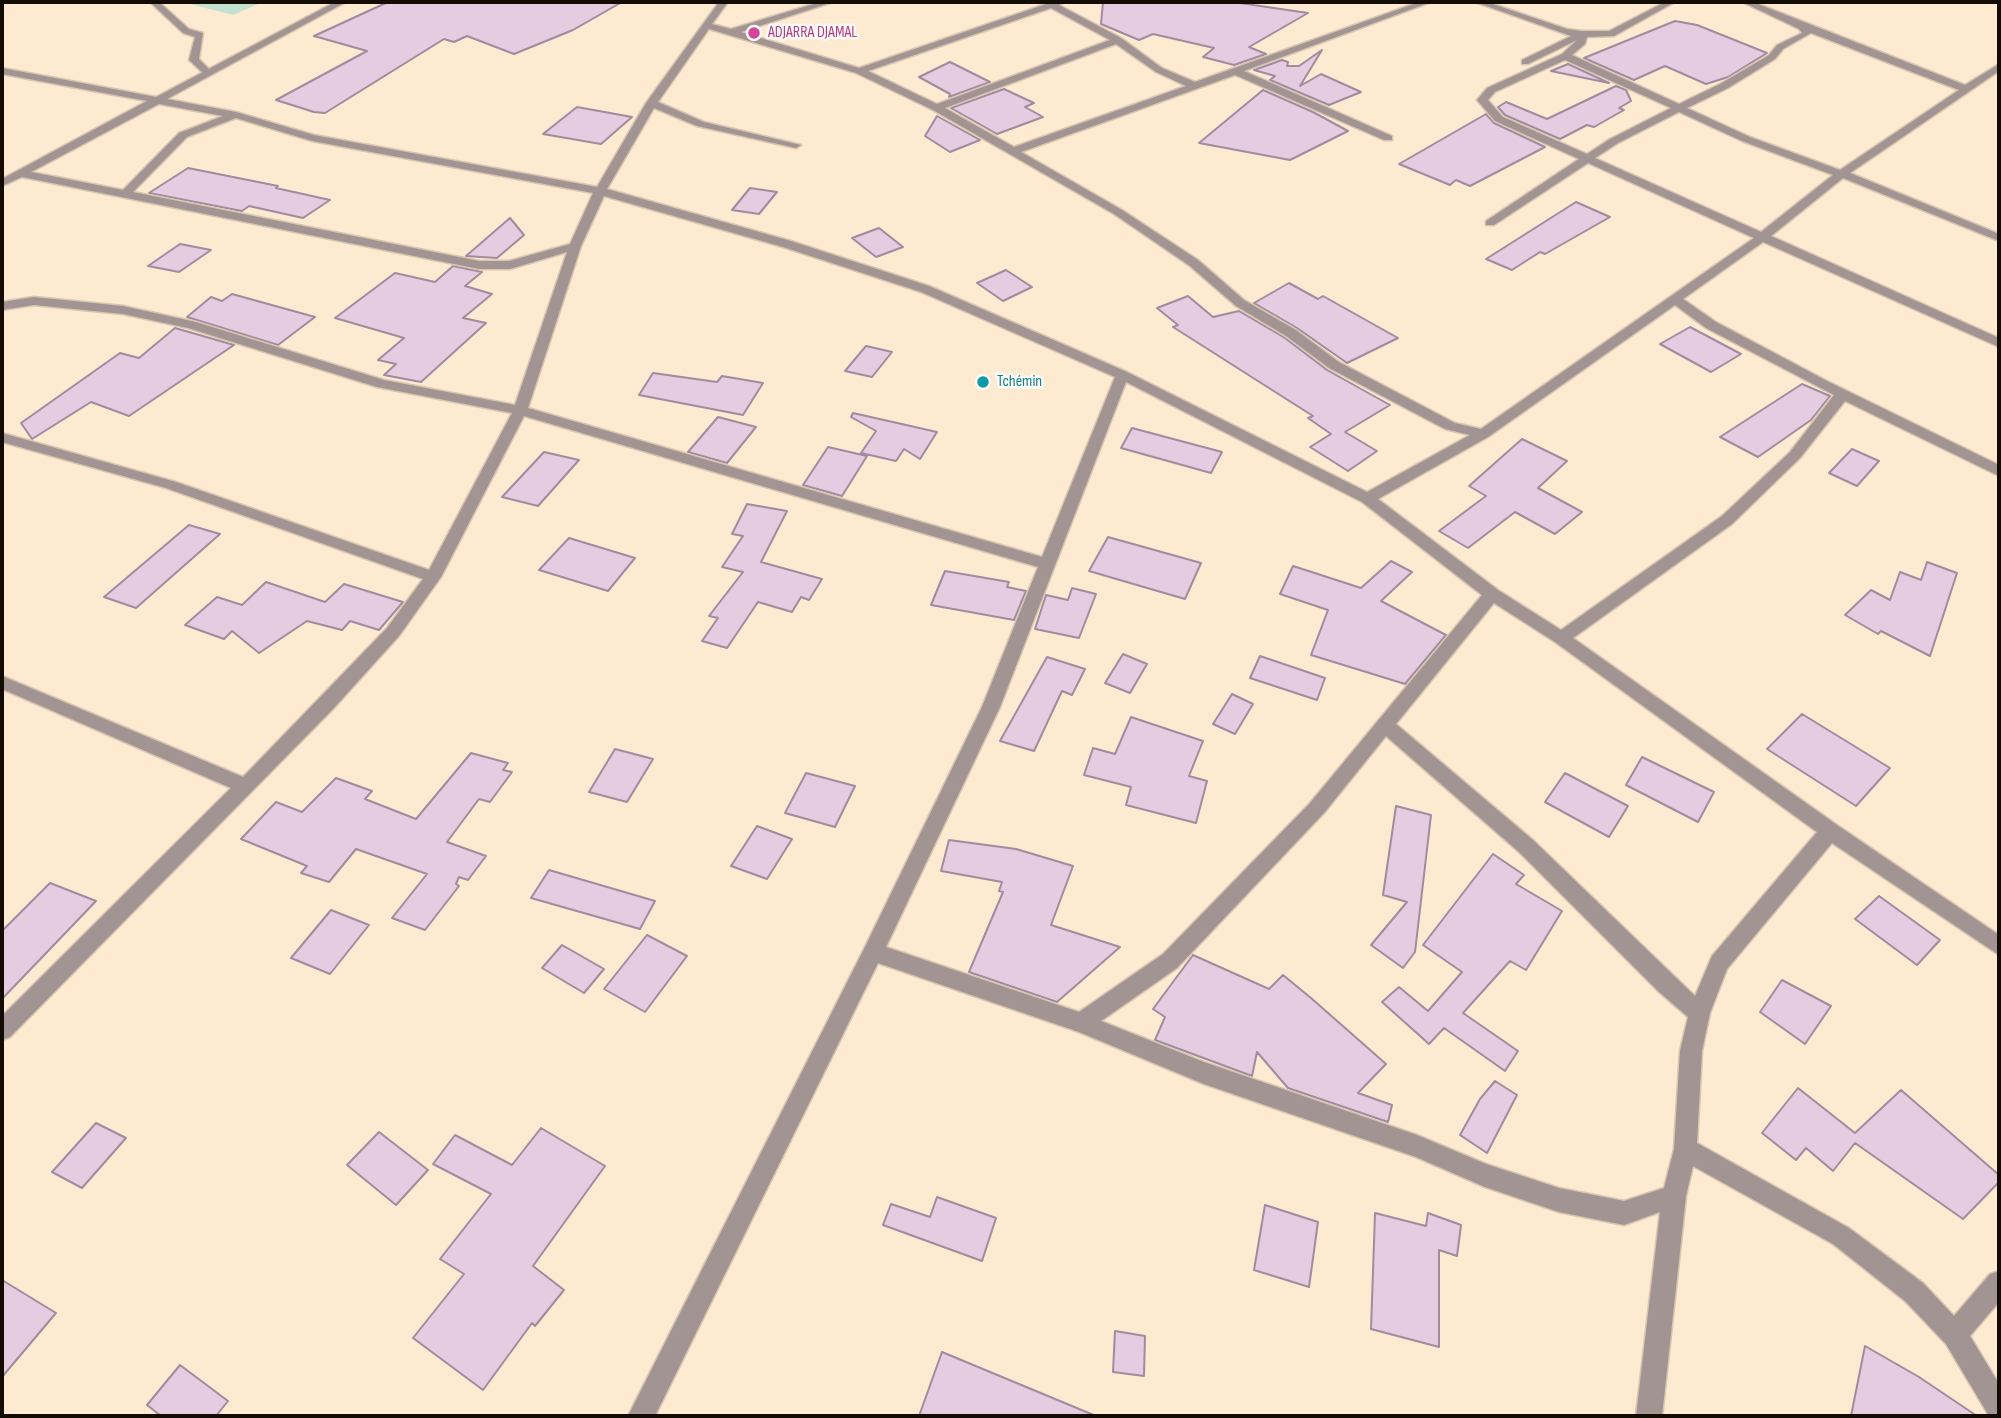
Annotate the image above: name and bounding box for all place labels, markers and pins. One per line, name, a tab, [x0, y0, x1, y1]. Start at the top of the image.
place label: ADJARRA DJAMAL	[768, 23, 857, 43]
marker: ADJARRA DJAMAL	[746, 25, 762, 41]
place label: Tchémin	[997, 372, 1042, 392]
marker: Tchémin	[975, 374, 991, 390]

